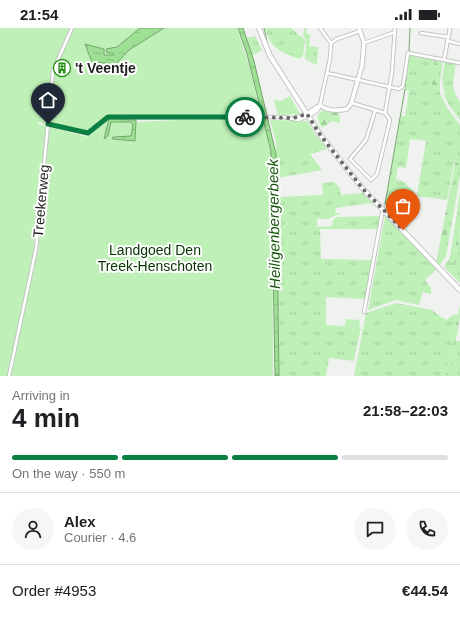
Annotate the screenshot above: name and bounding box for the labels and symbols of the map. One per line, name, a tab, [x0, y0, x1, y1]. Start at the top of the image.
building icon: 't Veentje	[52, 58, 72, 78]
place label: 't Veentje	[75, 60, 136, 76]
pin	[31, 83, 65, 124]
courier	[225, 97, 265, 137]
water label: Heiligenbergerbeek	[264, 157, 283, 289]
street label: Treekerweg	[30, 164, 52, 238]
pin	[386, 189, 420, 230]
park label: Landgoed Den Treek-Henschoten	[98, 242, 212, 274]

